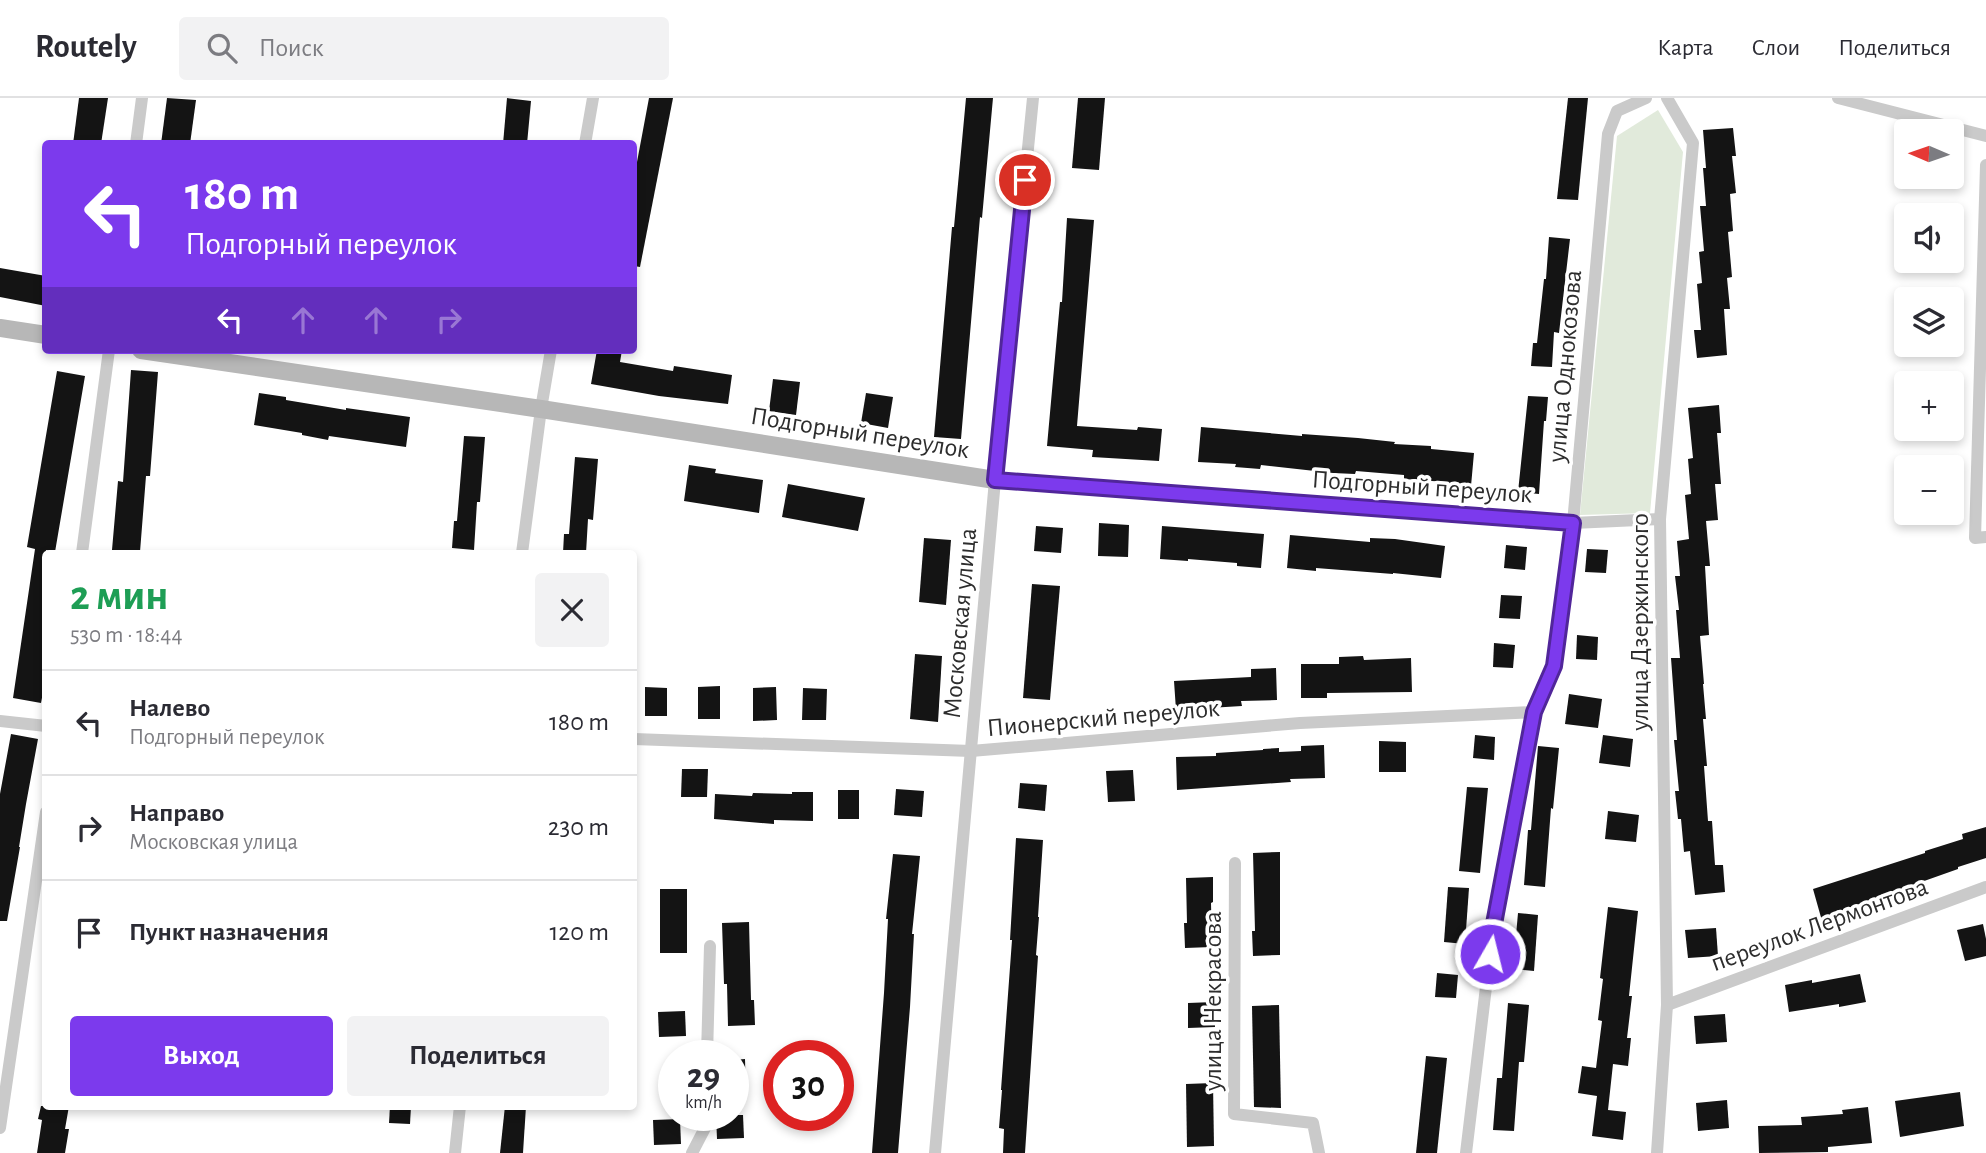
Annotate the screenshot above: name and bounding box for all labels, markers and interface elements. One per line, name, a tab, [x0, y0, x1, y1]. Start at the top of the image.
search box	[179, 17, 669, 80]
icon: search	[203, 29, 241, 67]
text: Routely	[35, 31, 137, 64]
text: Поиск	[259, 35, 324, 61]
text: Карта	[1657, 36, 1713, 60]
text: Слои	[1751, 36, 1800, 60]
text: Поделиться	[1838, 36, 1951, 60]
north arrow	[1894, 119, 1964, 189]
map controls	[1894, 119, 1964, 525]
pin	[995, 150, 1055, 210]
icon: arrive	[1006, 161, 1044, 199]
icon: left	[70, 168, 161, 259]
text: 180 m	[185, 170, 299, 219]
button: sound	[1894, 203, 1964, 273]
text: Подгорный переулок	[185, 228, 457, 260]
street label: улица Однокозова	[1544, 269, 1586, 464]
button: layers	[1894, 287, 1964, 357]
icon: left	[211, 301, 249, 339]
icon: ahead	[284, 301, 322, 339]
icon: ahead	[357, 301, 395, 339]
icon: right	[430, 301, 468, 339]
button: +	[1894, 371, 1964, 441]
street label: Подгорный переулок	[749, 403, 971, 463]
button: −	[1894, 455, 1964, 525]
street label: Подгорный переулок	[1311, 466, 1533, 508]
street label: улица Дзержинского	[1627, 513, 1653, 732]
street label: Московская улица	[939, 527, 981, 719]
button: close	[535, 573, 609, 647]
text: 2 мин	[70, 575, 168, 617]
text: 530 m · 18:44	[70, 624, 183, 647]
text: Налево	[129, 695, 210, 721]
street label: Пионерский переулок	[986, 695, 1221, 741]
icon: left	[70, 704, 108, 742]
text: 180 m	[549, 709, 609, 735]
text: Подгорный переулок	[129, 726, 324, 749]
text: Направо	[129, 800, 224, 826]
icon: right	[70, 809, 108, 847]
text: 230 m	[548, 814, 609, 840]
text: Московская улица	[129, 831, 298, 854]
street label: переулок Лермонтова	[1707, 874, 1931, 976]
street label: улица Некрасова	[1200, 911, 1226, 1092]
icon: arrive	[70, 914, 108, 952]
position arrow	[1453, 917, 1527, 991]
text: Пункт назначения	[129, 919, 329, 945]
text: 120 m	[549, 919, 609, 945]
button: Выход	[70, 1016, 333, 1096]
button: Поделиться	[347, 1016, 609, 1096]
speed limit sign: 30	[763, 1040, 854, 1131]
text: 29	[687, 1059, 720, 1094]
text: km/h	[685, 1094, 722, 1112]

